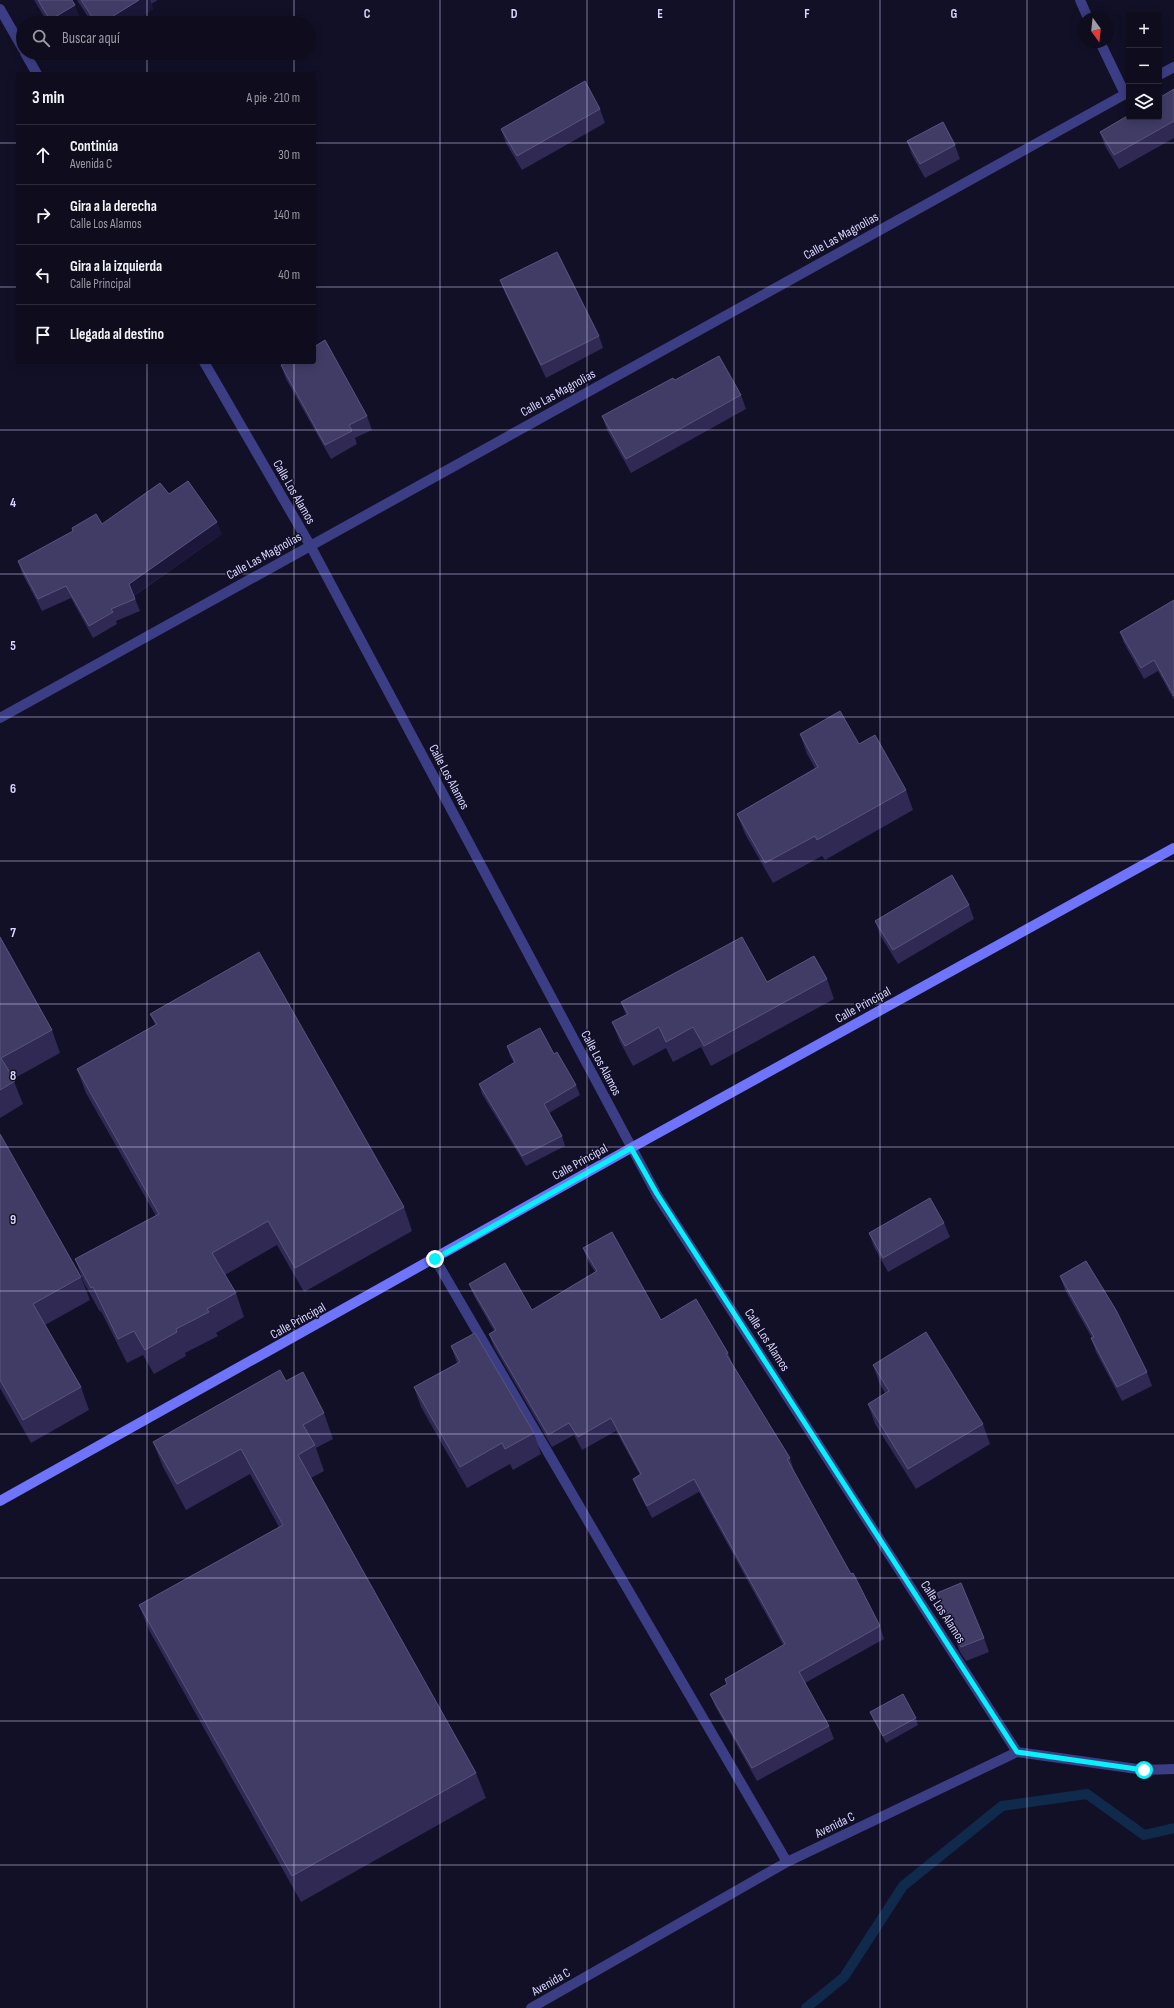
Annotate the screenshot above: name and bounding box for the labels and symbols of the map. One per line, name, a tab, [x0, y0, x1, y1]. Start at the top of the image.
text: C	[364, 6, 371, 22]
text: D	[511, 6, 518, 22]
text: E	[657, 6, 663, 22]
text: F	[804, 6, 810, 22]
text: G	[951, 6, 958, 22]
north arrow	[1078, 12, 1114, 48]
street label: Calle Las Magnolias	[801, 209, 882, 263]
street label: Calle Las Magnolias	[518, 366, 599, 420]
street label: Calle Los Alamos	[269, 457, 319, 527]
text: 4	[10, 495, 16, 511]
street label: Calle Las Magnolias	[224, 529, 305, 583]
text: 5	[10, 638, 16, 654]
street label: Calle Los Alamos	[425, 742, 473, 813]
text: 6	[10, 781, 16, 797]
text: 7	[10, 925, 16, 941]
street label: Calle Principal	[833, 983, 893, 1027]
street label: Calle Los Alamos	[577, 1028, 625, 1099]
text: 8	[10, 1068, 16, 1084]
street label: Calle Principal	[550, 1140, 610, 1184]
text: 9	[10, 1212, 16, 1228]
route end	[426, 1250, 444, 1268]
street label: Calle Principal	[268, 1299, 328, 1343]
street label: Calle Los Alamos	[741, 1306, 793, 1375]
street label: Calle Los Alamos	[917, 1578, 969, 1647]
route start	[1135, 1761, 1153, 1779]
street label: Avenida C	[812, 1809, 858, 1842]
street label: Avenida C	[528, 1964, 573, 2000]

